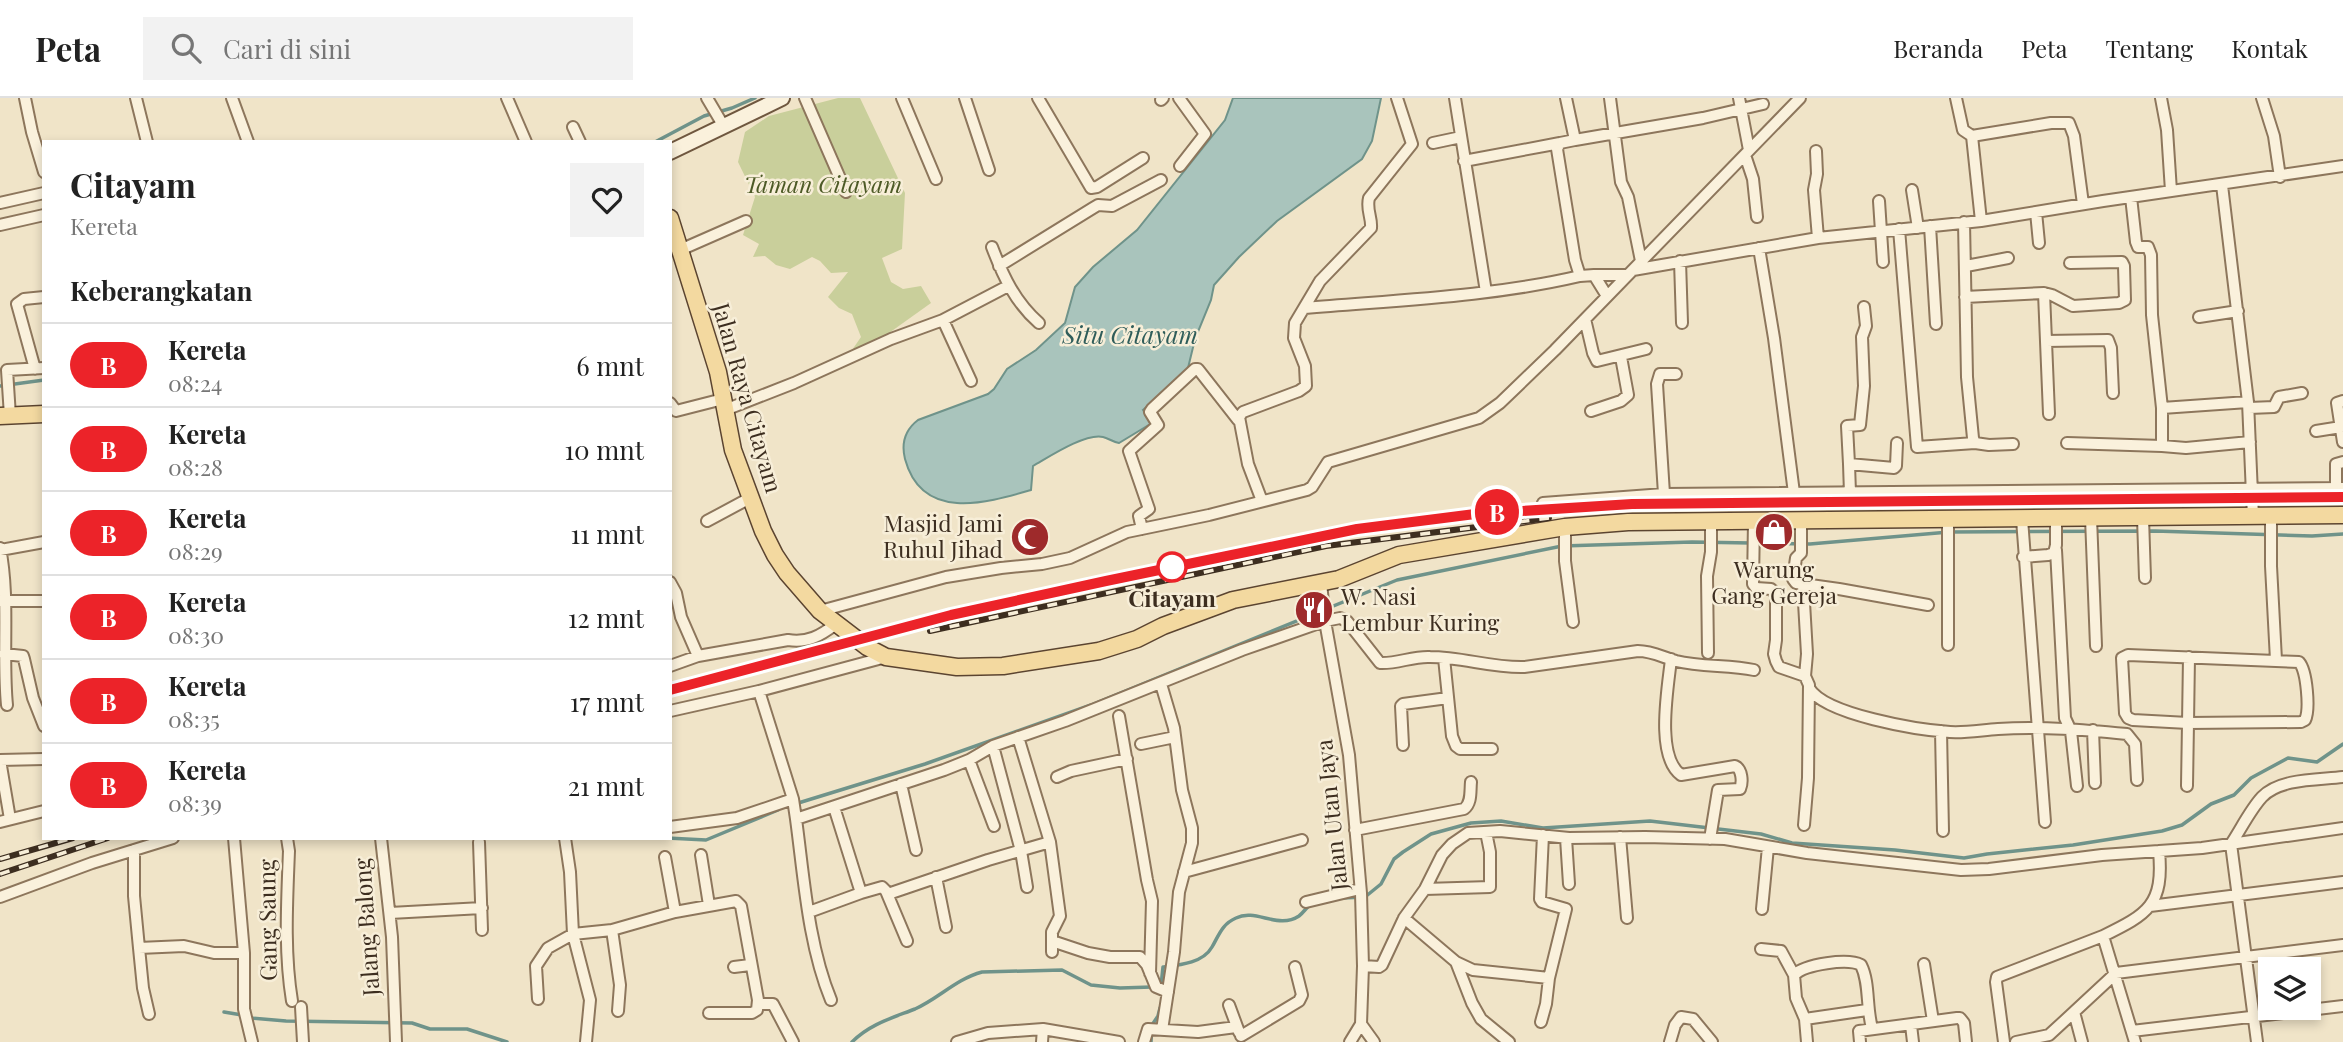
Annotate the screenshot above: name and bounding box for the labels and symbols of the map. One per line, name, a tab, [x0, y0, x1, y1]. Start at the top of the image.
park label: Taman Citayam	[744, 168, 902, 199]
street label: Jalan Raya Citayam	[706, 298, 790, 497]
water label: Situ Citayam	[1061, 318, 1198, 350]
line badge: B	[1474, 489, 1520, 535]
place label: Masjid Jami Ruhul Jihad	[883, 507, 1003, 564]
shop icon: Warung Gang Gereja	[1753, 511, 1795, 553]
mosque icon: Masjid Jami Ruhul Jihad	[1009, 516, 1051, 558]
marker: Citayam	[1157, 552, 1187, 582]
place label: Warung Gang Gereja	[1711, 553, 1837, 610]
place label: W. Nasi Lembur Kuring	[1340, 580, 1499, 637]
place label: Citayam	[1128, 582, 1216, 613]
restaurant icon: W. Nasi Lembur Kuring	[1293, 589, 1335, 631]
street label: Jalan Utan Jaya	[1307, 737, 1354, 893]
street label: Jalang Balong	[345, 857, 386, 998]
street label: Gang Saung	[250, 859, 283, 981]

